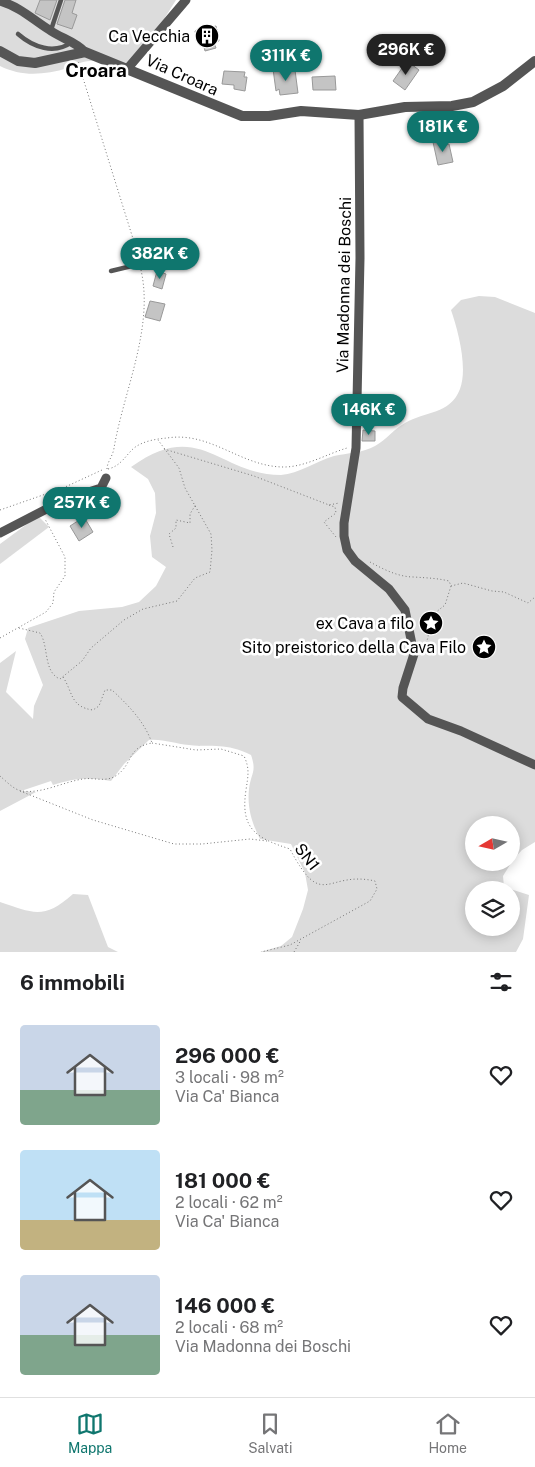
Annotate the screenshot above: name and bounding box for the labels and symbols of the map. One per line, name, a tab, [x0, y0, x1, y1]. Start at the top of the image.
building icon: Ca Vecchia	[194, 23, 220, 49]
place label: Ca Vecchia	[108, 27, 190, 46]
pin: 296K €	[365, 34, 447, 76]
pin: 311K €	[245, 39, 327, 82]
street label: Via Croara	[143, 51, 221, 99]
district label: Croara	[65, 59, 127, 81]
pin: 181K €	[402, 110, 484, 153]
street label: Via Madonna dei Boschi	[333, 197, 355, 373]
pin: 382K €	[119, 238, 201, 280]
pin: 146K €	[328, 394, 410, 436]
pin: 257K €	[41, 486, 123, 529]
place icon: ex Cava a filo	[418, 610, 444, 636]
place label: ex Cava a filo	[316, 614, 414, 633]
place icon: Sito preistorico della Cava Filo	[471, 634, 497, 660]
place label: Sito preistorico della Cava Filo	[241, 638, 466, 657]
north arrow	[465, 816, 520, 871]
street label: SN1	[291, 840, 323, 874]

